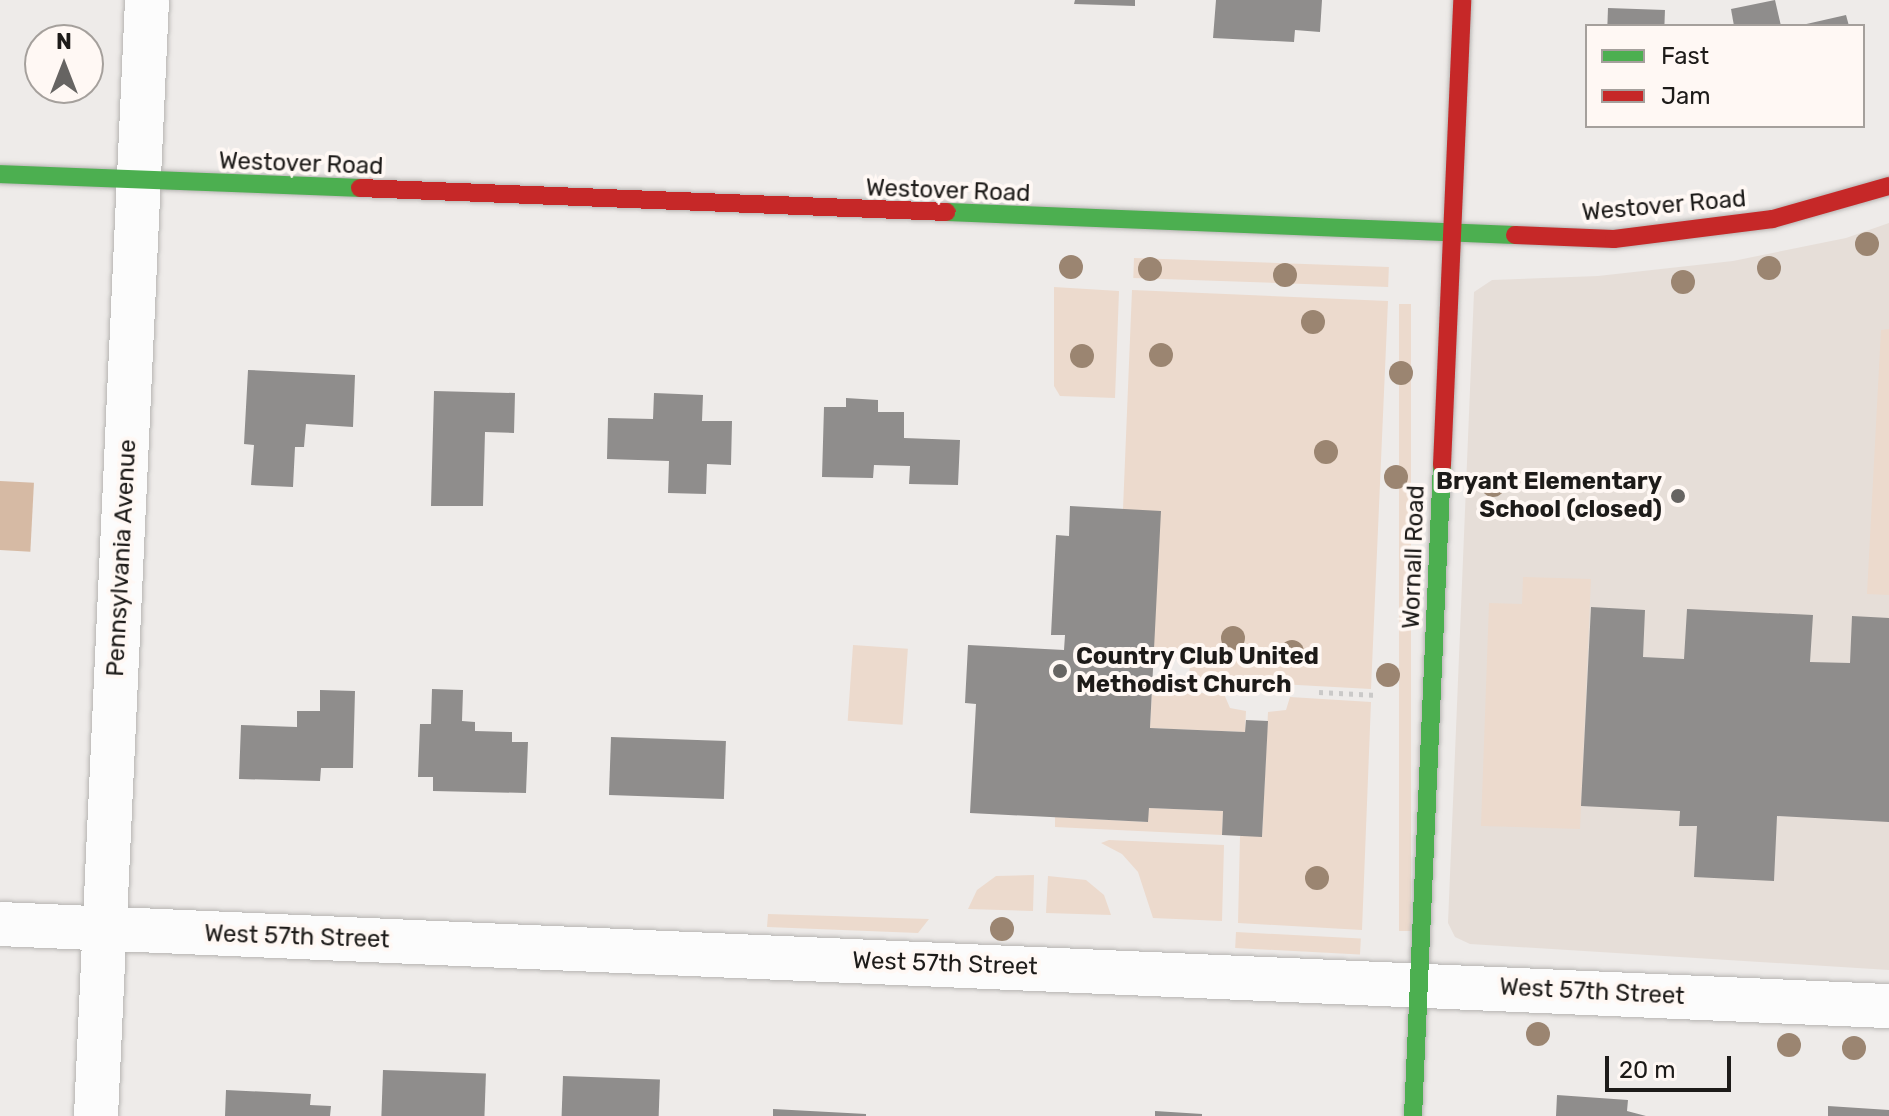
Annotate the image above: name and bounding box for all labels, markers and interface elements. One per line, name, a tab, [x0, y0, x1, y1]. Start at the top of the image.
north arrow	[24, 24, 104, 104]
legend	[1585, 24, 1865, 128]
text: N	[56, 28, 72, 55]
text: Fast	[1661, 42, 1709, 70]
text: Jam	[1661, 82, 1711, 110]
street label: Westover Road	[218, 147, 384, 181]
street label: Westover Road	[865, 174, 1031, 208]
street label: Westover Road	[1580, 184, 1748, 228]
street label: Pennsylvania Avenue	[101, 438, 143, 678]
place label: Bryant Elementary School (closed)	[1436, 468, 1662, 524]
street label: Wornall Road	[1397, 485, 1431, 629]
marker: Bryant Elementary School (closed)	[1669, 487, 1687, 505]
place label: Country Club United Methodist Church	[1076, 643, 1319, 699]
marker: Country Club United Methodist Church	[1051, 662, 1069, 680]
street label: West 57th Street	[204, 919, 390, 955]
street label: West 57th Street	[852, 946, 1038, 982]
street label: West 57th Street	[1499, 973, 1685, 1011]
scale bar	[1609, 1040, 1735, 1090]
text: 20 m	[1619, 1056, 1676, 1084]

